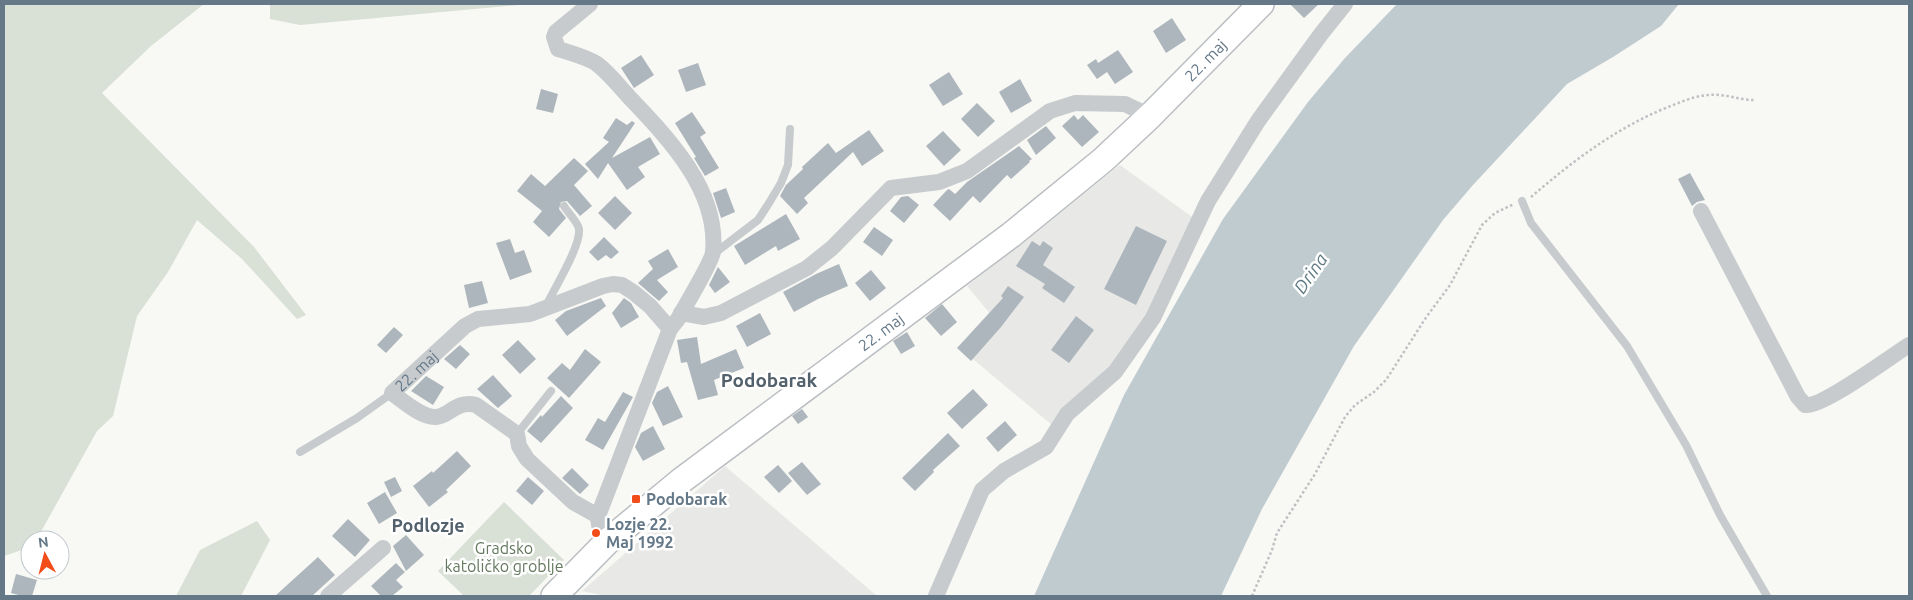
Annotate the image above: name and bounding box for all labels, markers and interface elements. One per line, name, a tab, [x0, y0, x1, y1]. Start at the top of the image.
street label: 22. maj	[1181, 35, 1230, 85]
water label: Drina	[1289, 249, 1331, 297]
street label: 22. maj	[855, 309, 907, 354]
street label: 22. maj	[391, 347, 441, 395]
district label: Podobarak	[721, 369, 818, 391]
place label: Podobarak	[646, 490, 727, 508]
marker: Podobarak	[630, 493, 642, 505]
district label: Podlozje	[391, 515, 465, 535]
place label: Lozje 22. Maj 1992	[606, 515, 674, 551]
marker: Lozje 22. Maj 1992	[590, 527, 602, 539]
north arrow	[20, 530, 70, 580]
text: N	[37, 534, 50, 551]
park label: Gradsko katoličko groblje	[444, 539, 564, 575]

